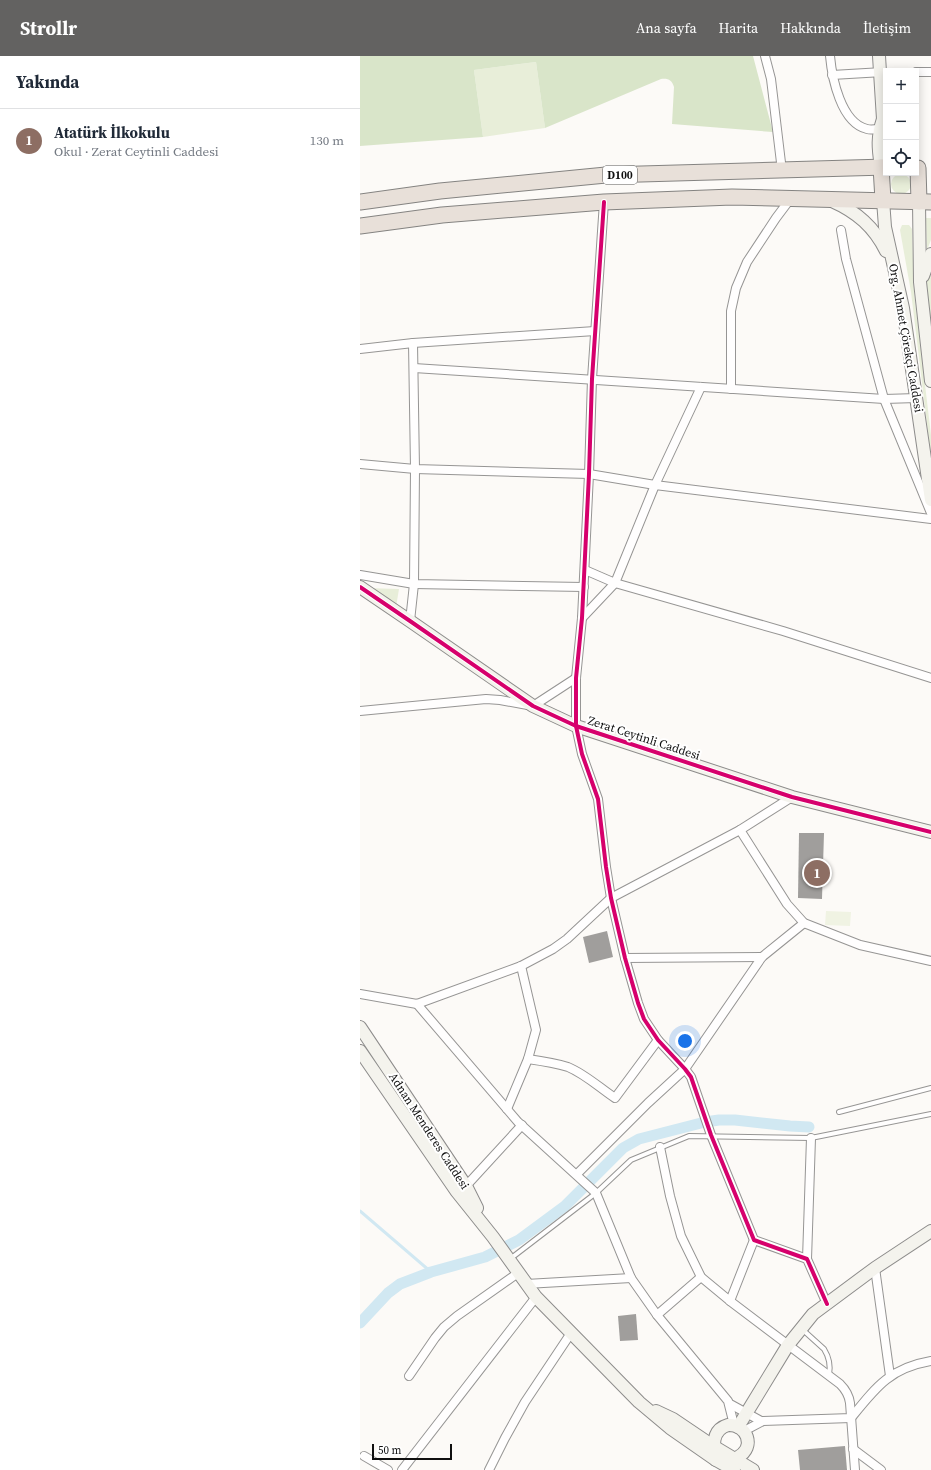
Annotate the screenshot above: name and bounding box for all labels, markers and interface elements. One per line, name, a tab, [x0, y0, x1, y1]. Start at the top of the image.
text: Strollr	[20, 15, 77, 41]
text: Ana sayfa	[636, 18, 697, 38]
text: Harita	[719, 18, 758, 38]
text: Hakkında	[780, 18, 841, 38]
text: İletişim	[863, 18, 911, 38]
map controls	[883, 68, 919, 176]
button: +	[883, 68, 919, 104]
text: Yakında	[16, 70, 79, 94]
button: −	[883, 104, 919, 140]
text: Atatürk İlkokulu	[54, 122, 170, 143]
text: 1	[25, 132, 33, 149]
text: 130 m	[310, 132, 344, 149]
button: locate	[883, 140, 919, 176]
text: Okul · Zerat Ceytinli Caddesi	[54, 143, 219, 160]
road number: D100	[603, 166, 637, 184]
street label: Org. Ahmet Çörekçi Caddesi	[885, 262, 927, 414]
street label: Zerat Ceytinli Caddesi	[586, 712, 703, 764]
pin: 1	[804, 858, 830, 888]
your location	[675, 1031, 695, 1051]
street label: Adnan Menderes Caddesi	[385, 1070, 473, 1193]
scale bar	[372, 1442, 452, 1461]
text: 50 m	[378, 1443, 401, 1458]

